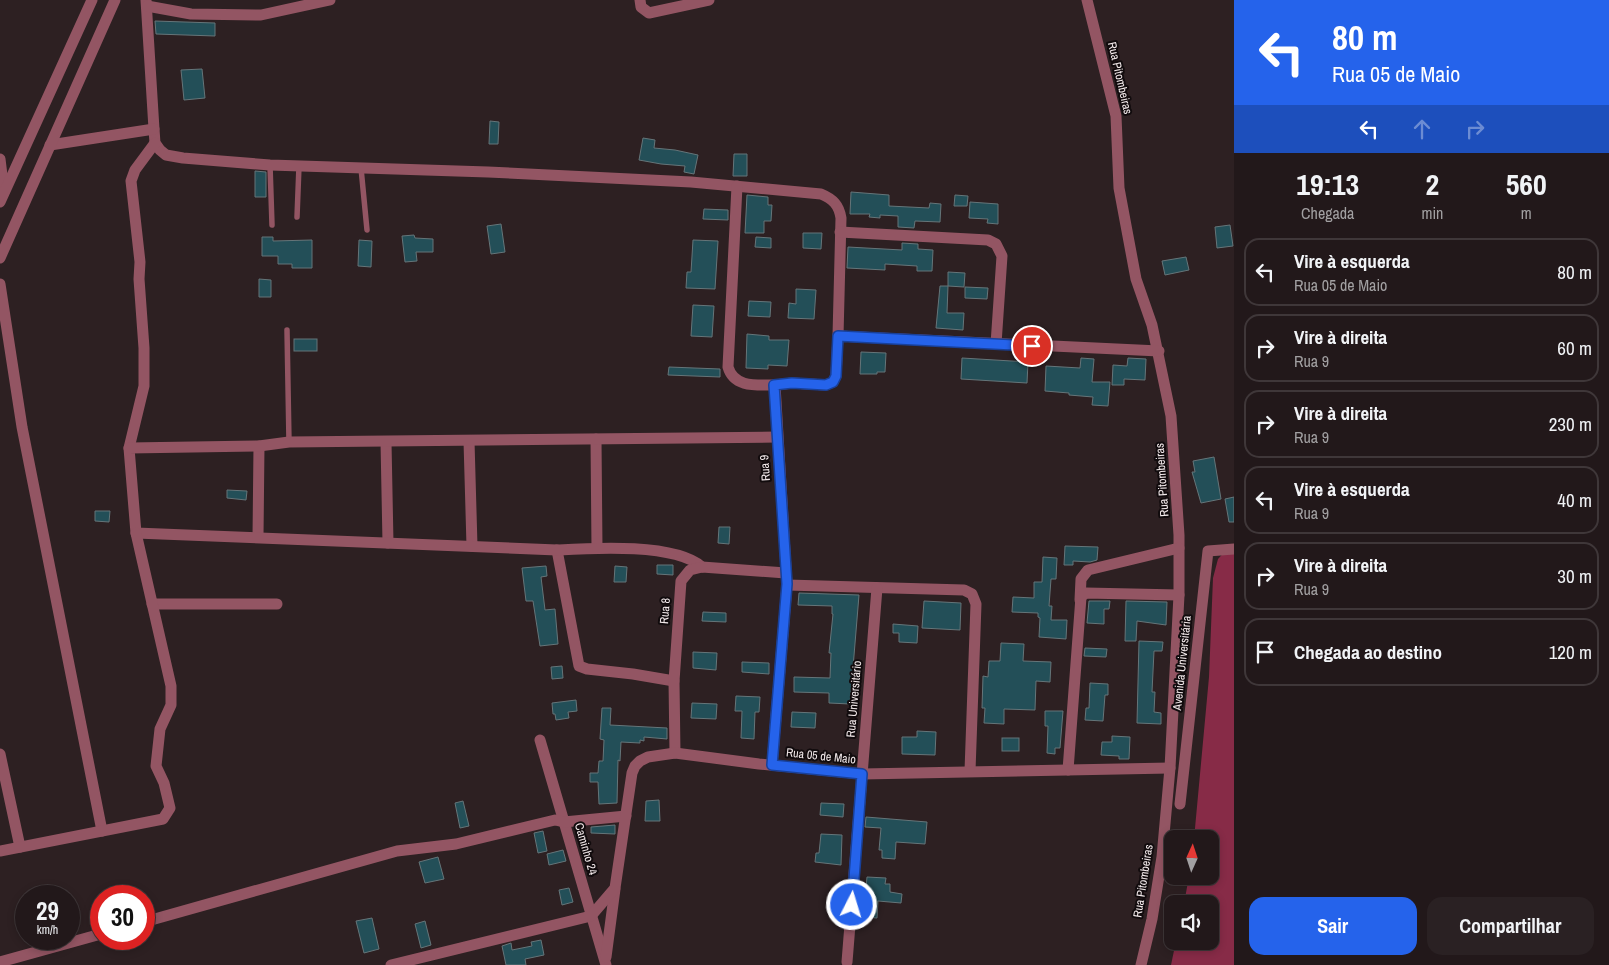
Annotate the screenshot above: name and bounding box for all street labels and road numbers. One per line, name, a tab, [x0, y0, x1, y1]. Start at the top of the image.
street label: Rua Pitombeiras	[1104, 40, 1136, 116]
street label: Rua Pitombeiras	[1151, 443, 1173, 517]
street label: Rua 9	[756, 454, 774, 482]
street label: Rua 8	[656, 597, 674, 625]
street label: Avenida Universitária	[1169, 614, 1195, 712]
street label: Rua Universitário	[843, 660, 865, 738]
street label: Rua 05 de Maio	[785, 744, 857, 768]
street label: Caminho 24	[571, 821, 601, 877]
street label: Rua Pitombeiras	[1129, 843, 1157, 919]

